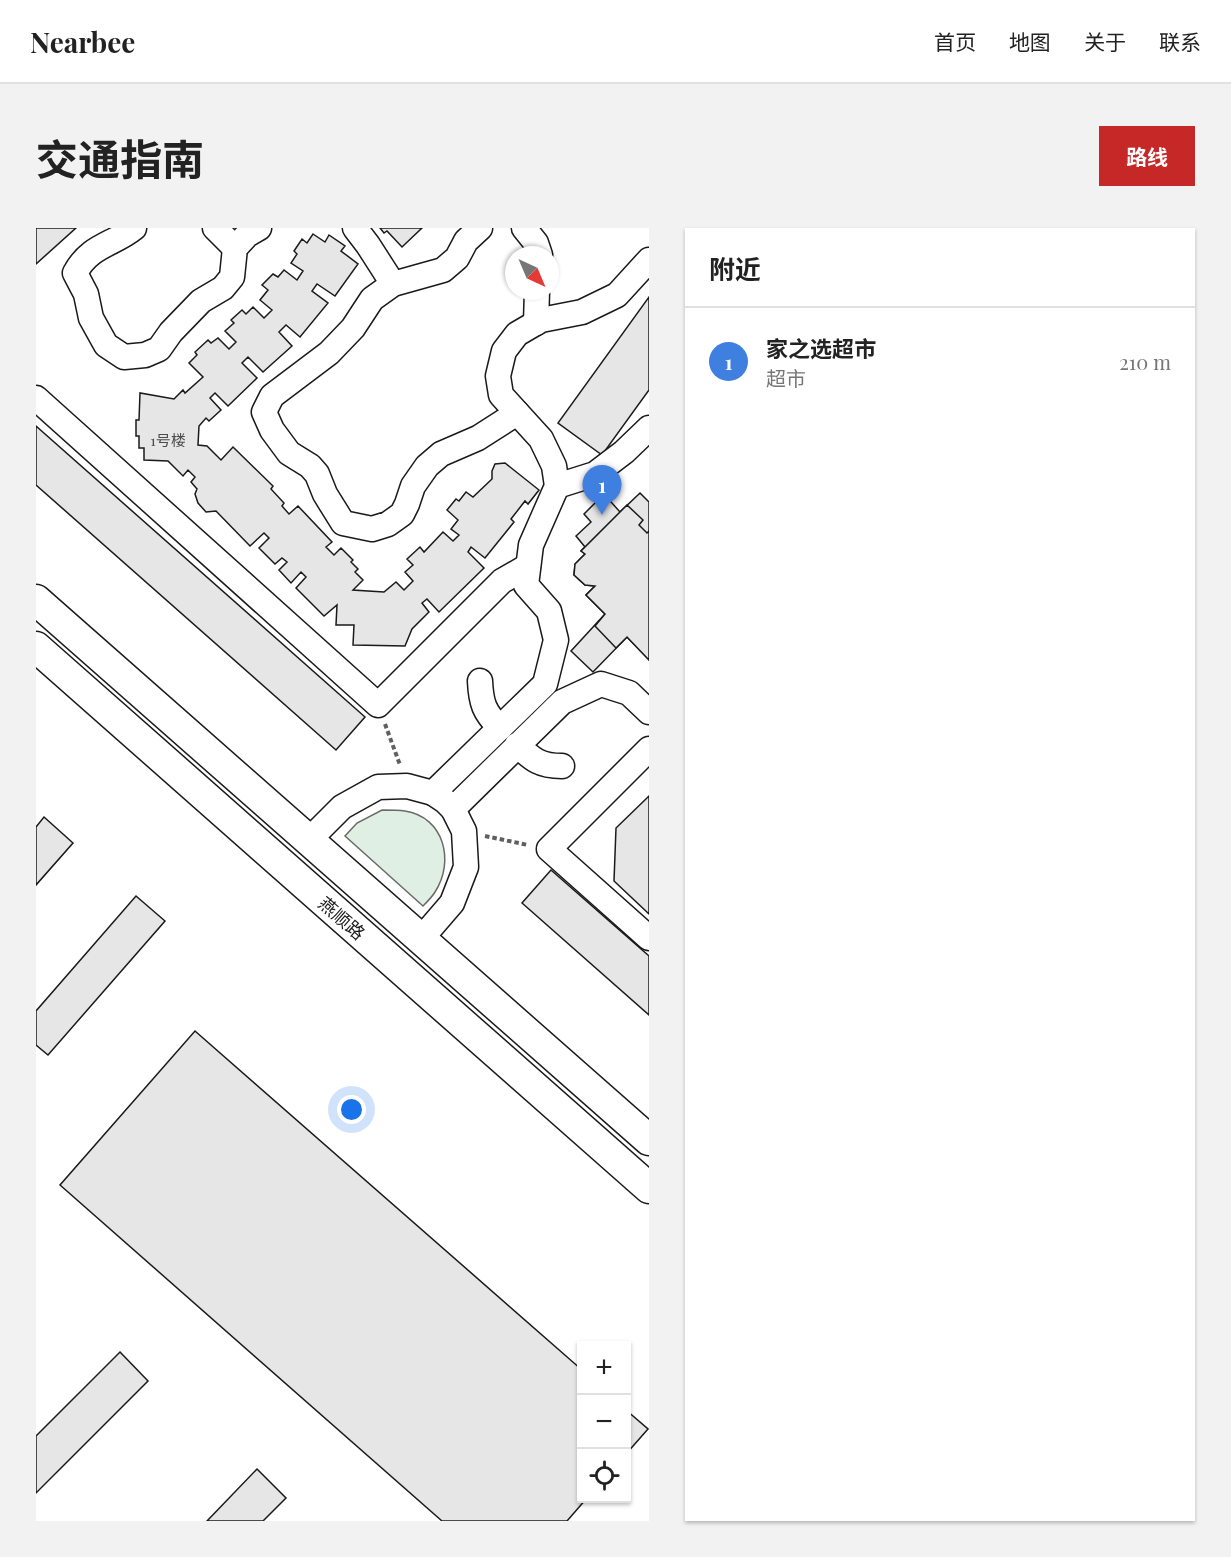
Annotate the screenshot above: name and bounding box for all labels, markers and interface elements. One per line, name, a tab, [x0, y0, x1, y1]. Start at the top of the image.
text: Nearbee	[30, 23, 135, 60]
text: 首页	[934, 27, 976, 55]
text: 地图	[1009, 27, 1051, 55]
text: 关于	[1084, 27, 1126, 55]
text: 联系	[1159, 27, 1201, 55]
button: 路线	[1099, 126, 1195, 186]
text: 交通指南	[36, 130, 204, 186]
north arrow	[505, 246, 559, 300]
text: 附近	[709, 251, 761, 286]
text: 家之选超市	[766, 333, 876, 363]
text: 1	[725, 348, 732, 375]
text: 210 m	[1119, 348, 1171, 375]
text: 超市	[766, 364, 806, 391]
house number: 1号楼	[150, 430, 186, 450]
pin: 1	[582, 466, 622, 515]
street label: 燕顺路	[314, 891, 370, 945]
your location	[337, 1095, 366, 1124]
map controls	[577, 1341, 631, 1503]
button: +	[577, 1341, 631, 1395]
button: −	[577, 1395, 631, 1449]
button: locate	[577, 1449, 631, 1503]

